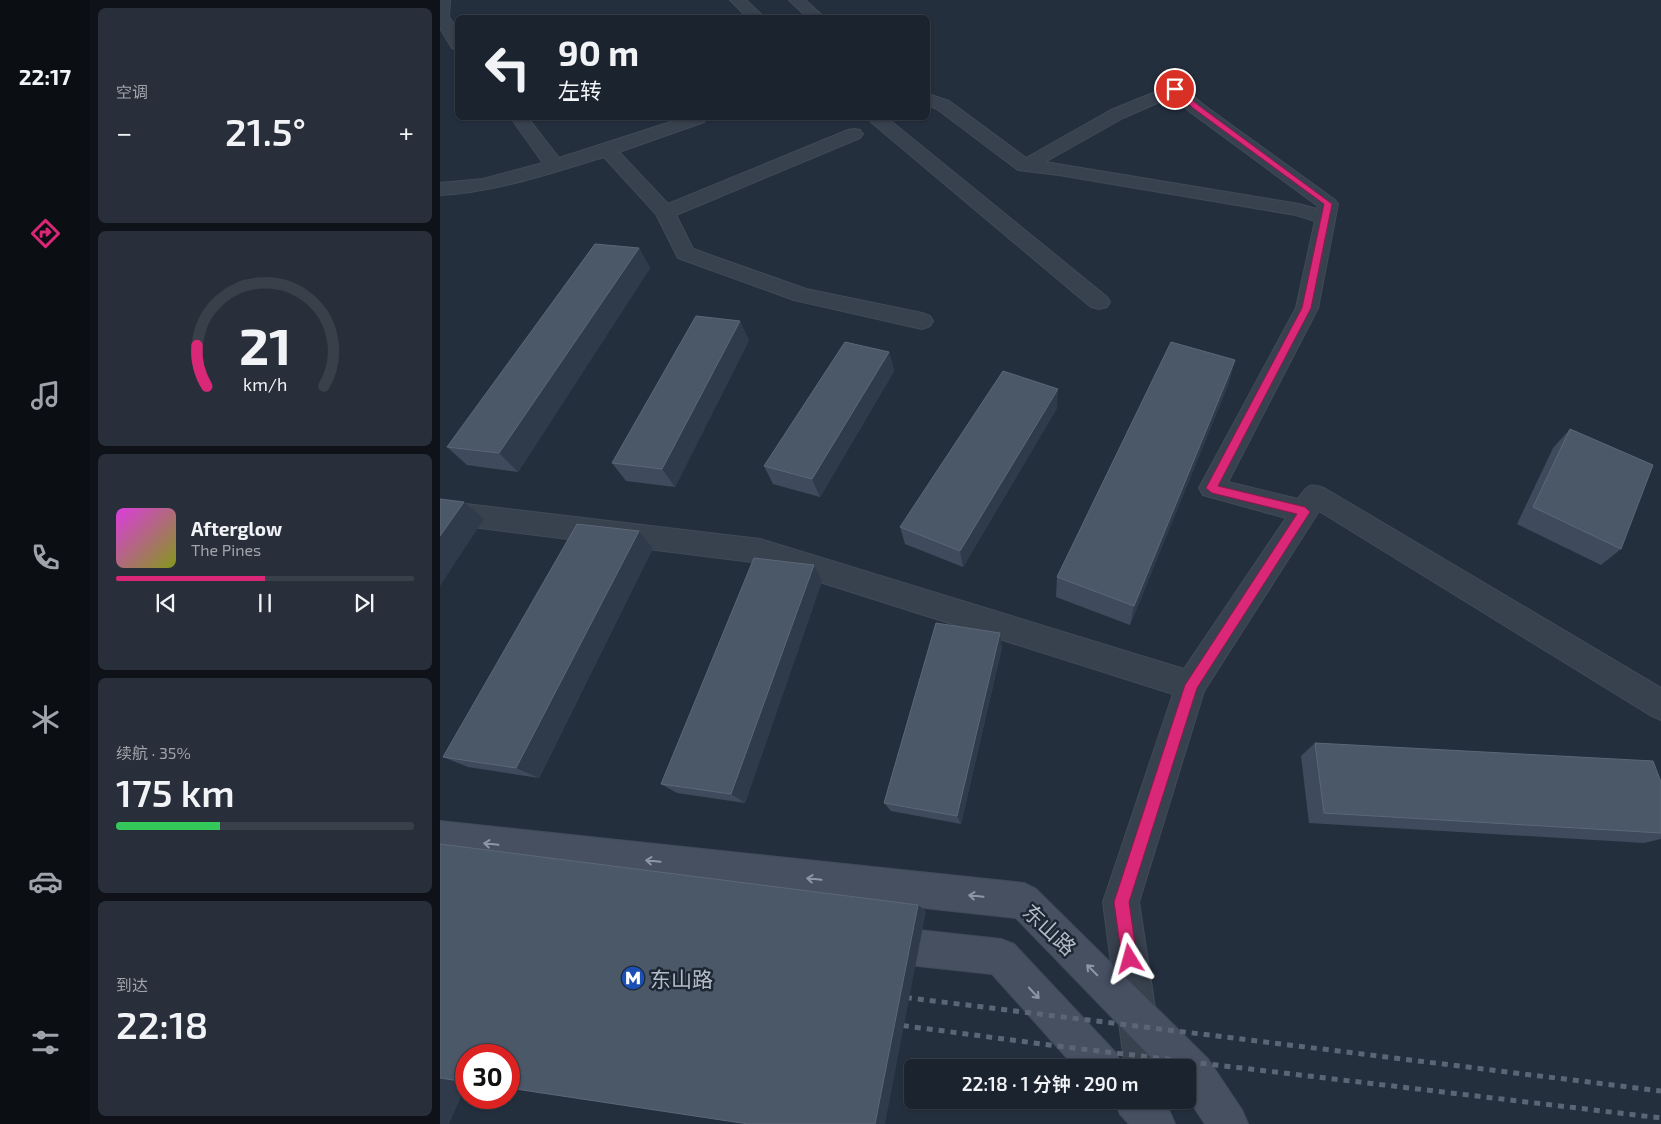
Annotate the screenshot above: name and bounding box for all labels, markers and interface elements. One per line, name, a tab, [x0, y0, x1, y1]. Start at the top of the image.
text: 90 m	[558, 31, 639, 73]
icon: left	[475, 35, 540, 100]
text: 22:17	[19, 63, 71, 89]
pin	[1154, 68, 1196, 110]
icon: arrive	[1161, 75, 1189, 103]
text: 左转	[558, 77, 602, 103]
text: 空调	[116, 82, 148, 101]
text: 21.5°	[225, 108, 306, 154]
text: −	[116, 115, 132, 149]
text: +	[399, 115, 414, 149]
icon: directions	[28, 216, 63, 251]
text: 21	[239, 313, 291, 375]
text: km/h	[243, 373, 287, 395]
icon: music	[28, 378, 63, 413]
text: Afterglow	[191, 517, 282, 540]
icon: phone	[28, 540, 63, 575]
text: The Pines	[191, 540, 261, 559]
icon: previous	[152, 589, 180, 617]
icon: pause	[251, 589, 279, 617]
icon: next	[350, 589, 378, 617]
icon: climate	[28, 702, 63, 737]
text: 续航 · 35%	[116, 743, 191, 762]
text: 175 km	[116, 769, 235, 815]
one-way arrow	[484, 839, 500, 849]
one-way arrow	[645, 856, 661, 866]
icon: car	[28, 864, 63, 899]
one-way arrow	[807, 874, 823, 884]
one-way arrow	[968, 891, 984, 901]
street label: 东山路	[1018, 898, 1082, 960]
position arrow	[1103, 932, 1155, 984]
one-way arrow	[1086, 964, 1098, 976]
metro station icon: 东山路	[620, 965, 646, 991]
place label: 东山路	[650, 966, 713, 991]
text: 到达	[116, 975, 148, 994]
one-way arrow	[1028, 987, 1040, 999]
text: 22:18	[116, 1001, 208, 1047]
icon: filters	[28, 1025, 63, 1060]
speed limit sign: 30	[455, 1044, 520, 1109]
text: 22:18 · 1 分钟 · 290 m	[962, 1072, 1138, 1095]

